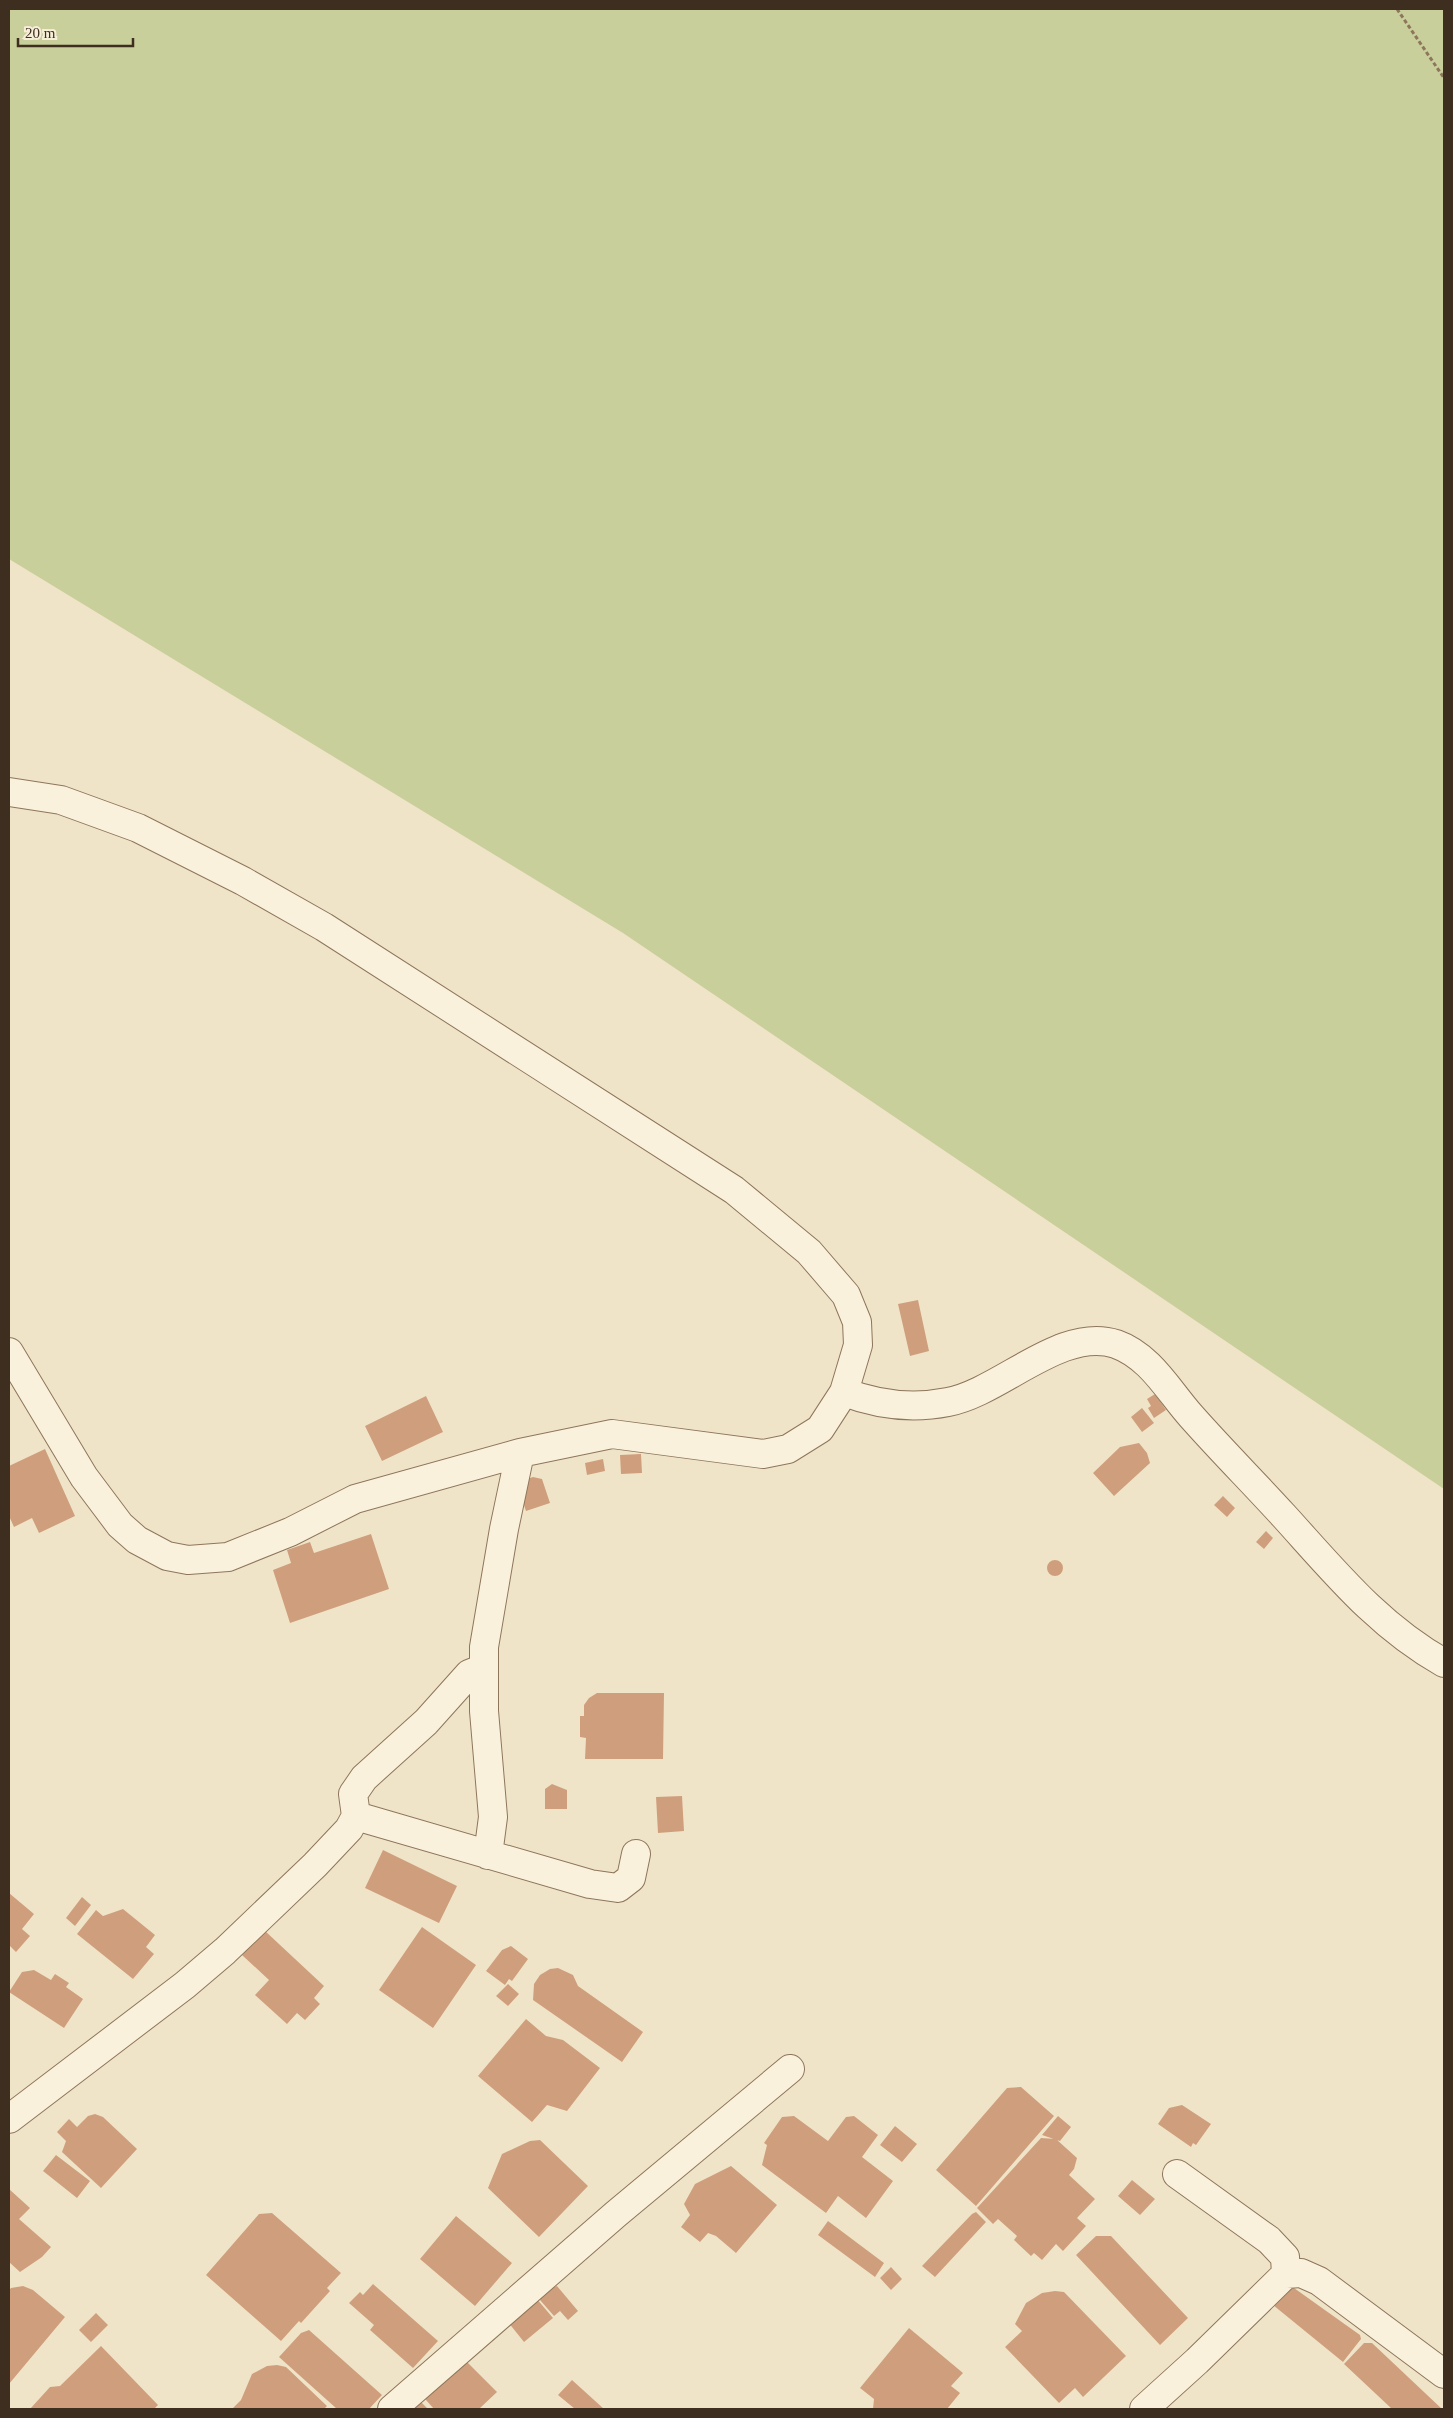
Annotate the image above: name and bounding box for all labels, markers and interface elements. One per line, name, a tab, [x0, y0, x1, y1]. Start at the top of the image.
scale bar	[18, 15, 132, 47]
text: 20 m	[25, 25, 56, 41]

